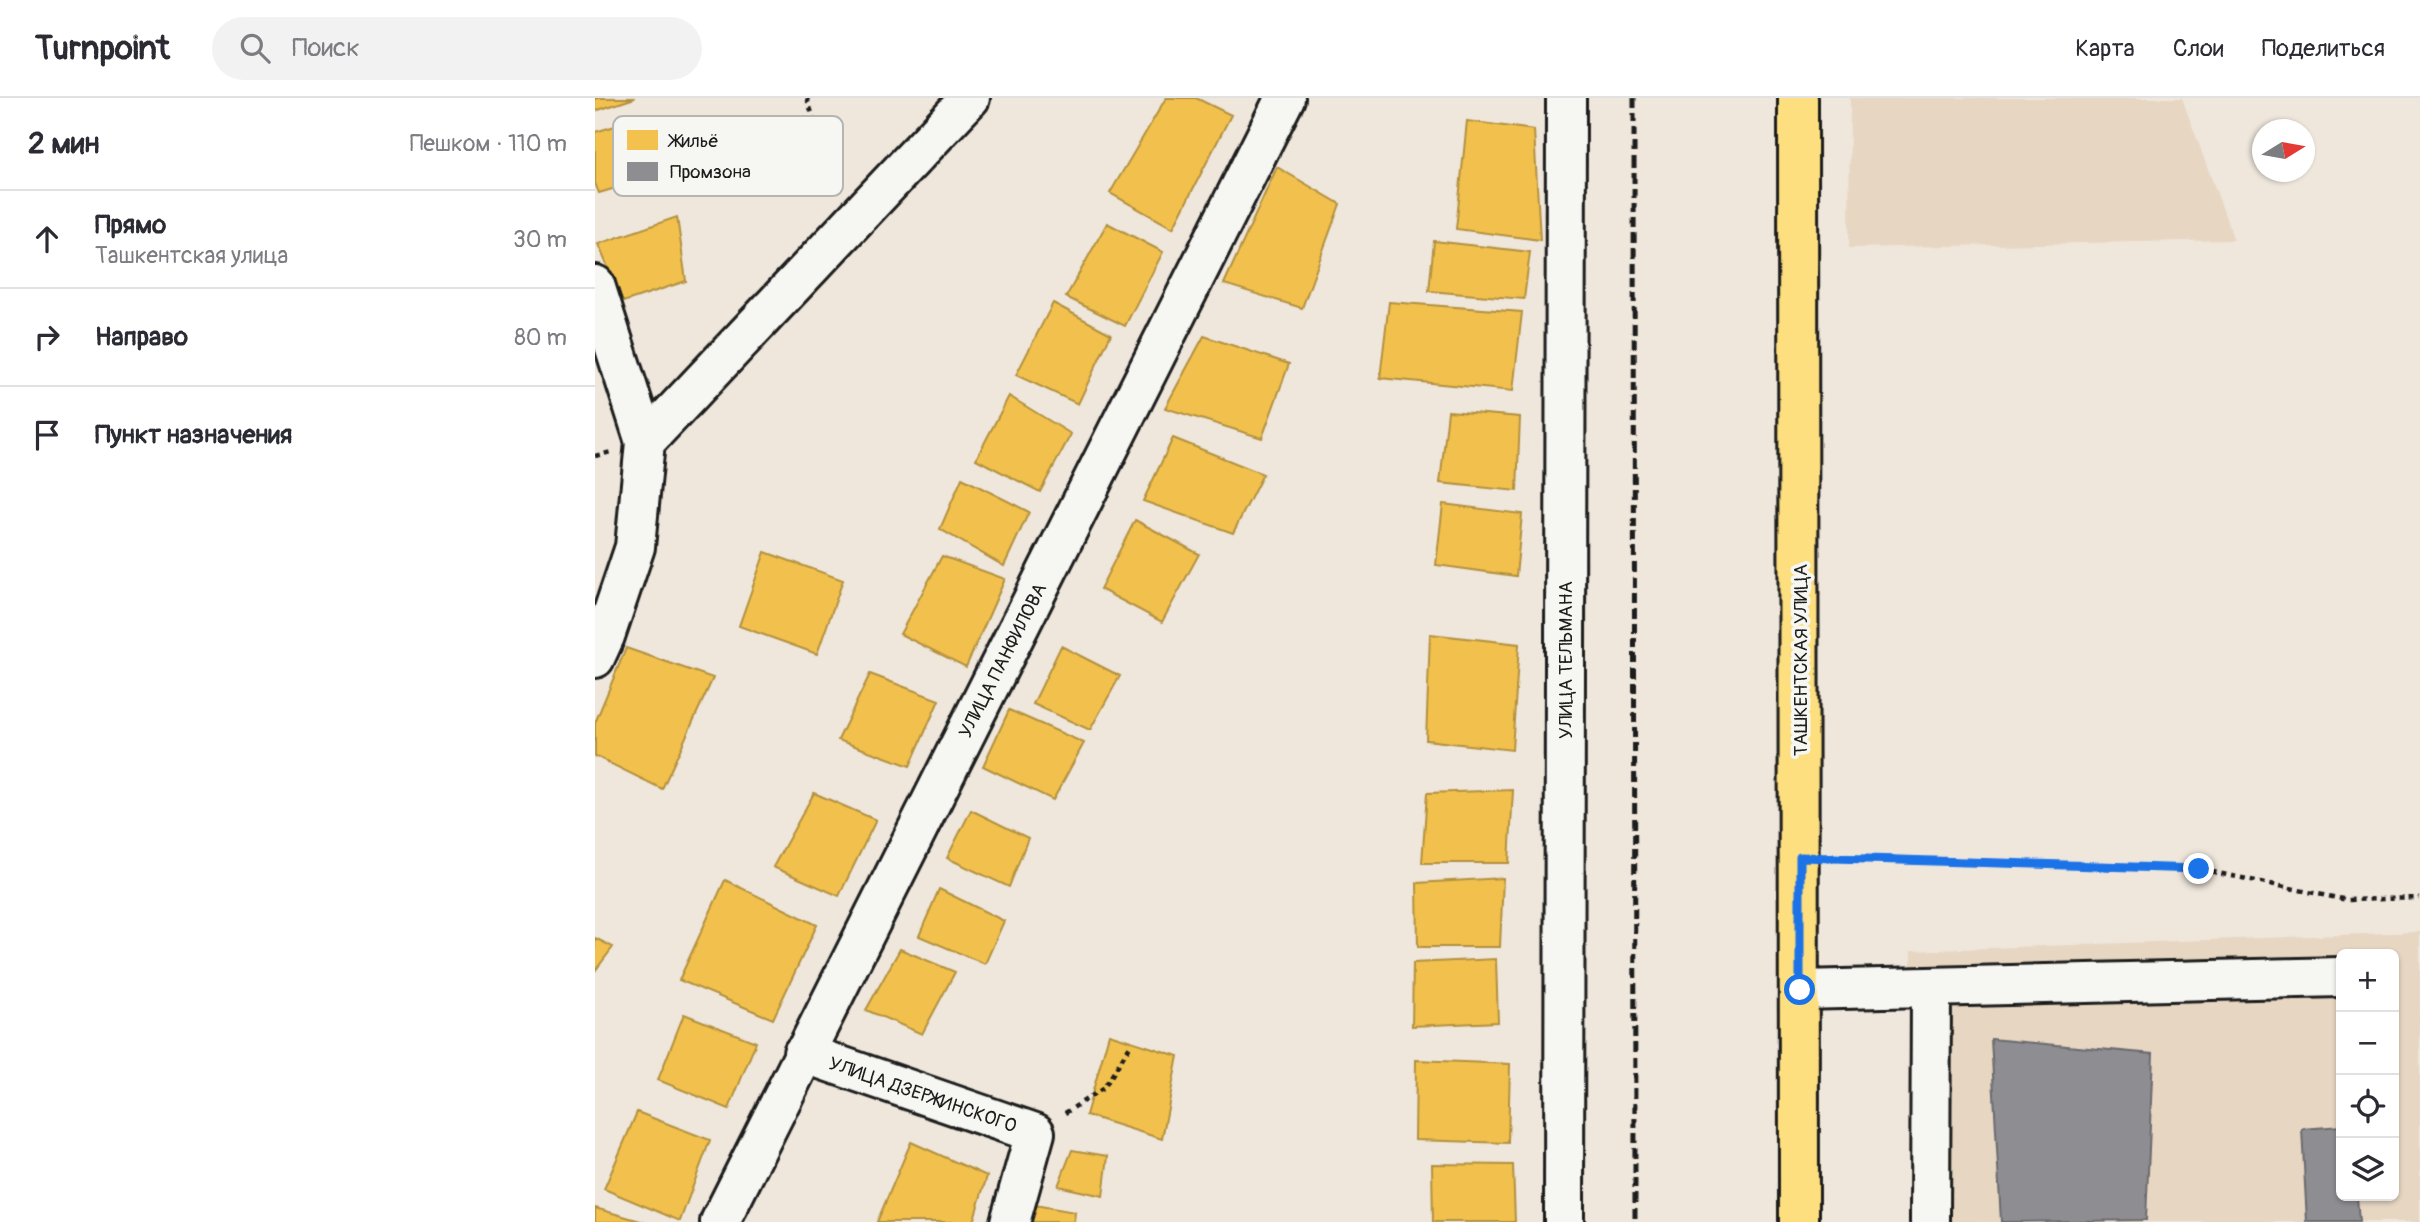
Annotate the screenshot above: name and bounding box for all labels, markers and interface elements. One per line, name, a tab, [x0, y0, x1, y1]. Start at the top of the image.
search box	[212, 17, 702, 80]
text: Turnpoint	[35, 28, 170, 69]
icon: search	[236, 29, 274, 67]
text: Поиск	[292, 32, 360, 64]
text: Карта	[2075, 34, 2135, 63]
text: Слои	[2173, 34, 2224, 63]
text: Поделиться	[2262, 34, 2385, 63]
legend	[613, 116, 843, 196]
north arrow	[2252, 119, 2315, 182]
text: 2 мин	[28, 125, 99, 162]
text: Пешком · 110 m	[410, 129, 567, 158]
text: Жильё	[667, 129, 719, 153]
text: Промзона	[670, 160, 751, 184]
text: Прямо	[95, 209, 166, 241]
icon: ahead	[28, 220, 66, 258]
text: 30 m	[513, 225, 567, 254]
text: Ташкентская улица	[95, 241, 288, 270]
icon: right	[28, 318, 66, 356]
text: Направо	[95, 321, 188, 353]
text: 80 m	[514, 323, 567, 352]
icon: arrive	[28, 416, 66, 454]
text: Пункт назначения	[95, 419, 292, 451]
street label: ТАШКЕНТСКАЯ УЛИЦА	[1789, 564, 1813, 756]
street label: УЛИЦА ПАНФИЛОВА	[953, 579, 1052, 742]
street label: УЛИЦА ТЕЛЬМАНА	[1554, 581, 1578, 739]
route end	[2183, 853, 2214, 884]
map controls	[2336, 949, 2399, 1201]
button: +	[2336, 949, 2399, 1012]
route start	[1784, 974, 1815, 1005]
button: −	[2336, 1012, 2399, 1075]
street label: УЛИЦА ДЗЕРЖИНСКОГО	[826, 1052, 1020, 1138]
button: locate	[2336, 1075, 2399, 1138]
button: layers	[2336, 1138, 2399, 1201]

